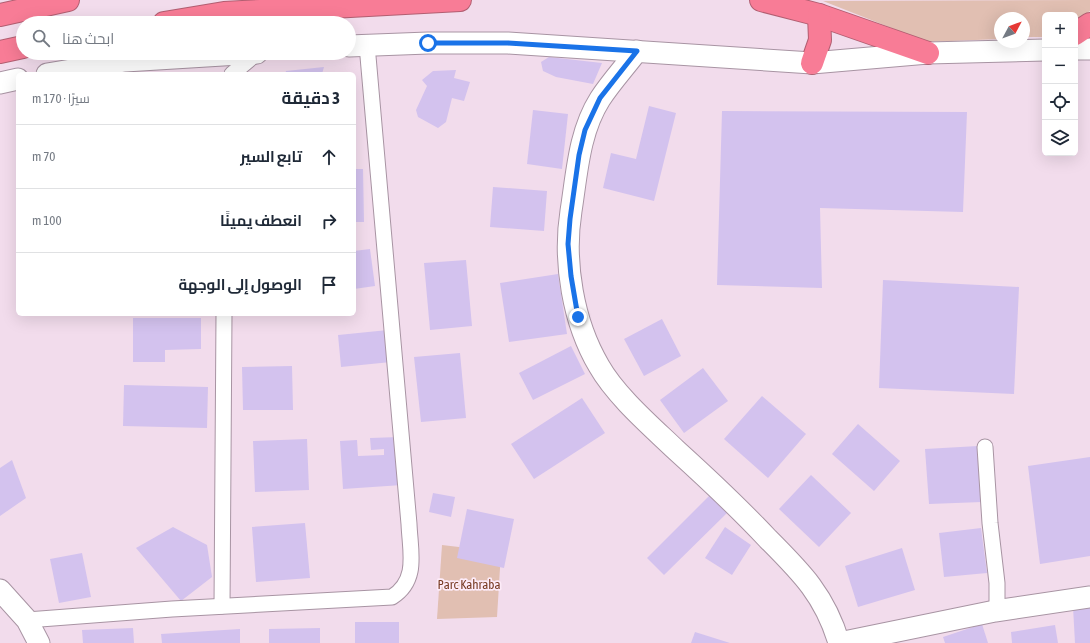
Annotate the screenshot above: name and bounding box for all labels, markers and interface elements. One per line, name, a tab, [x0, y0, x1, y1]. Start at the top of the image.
north arrow	[994, 12, 1030, 48]
map controls	[1042, 12, 1078, 156]
button: +	[1042, 12, 1078, 48]
search box	[16, 16, 356, 60]
icon: search	[30, 27, 52, 49]
text: ابحث هنا	[62, 30, 114, 47]
route start	[419, 34, 437, 52]
button: −	[1042, 48, 1078, 84]
button: locate	[1042, 84, 1078, 120]
text: 3 دقيقة	[282, 88, 340, 108]
text: سيرًا · 170 m	[32, 91, 90, 106]
button: layers	[1042, 120, 1078, 156]
icon: ahead	[318, 146, 340, 168]
text: تابع السير	[240, 148, 302, 165]
text: 70 m	[32, 149, 55, 164]
icon: right	[318, 210, 340, 232]
text: انعطف يمينًا	[220, 212, 302, 229]
text: 100 m	[32, 213, 62, 228]
icon: arrive	[318, 274, 340, 296]
text: الوصول إلى الوجهة	[178, 276, 302, 293]
route end	[569, 308, 587, 326]
park label: Parc Kahraba	[438, 577, 500, 592]

